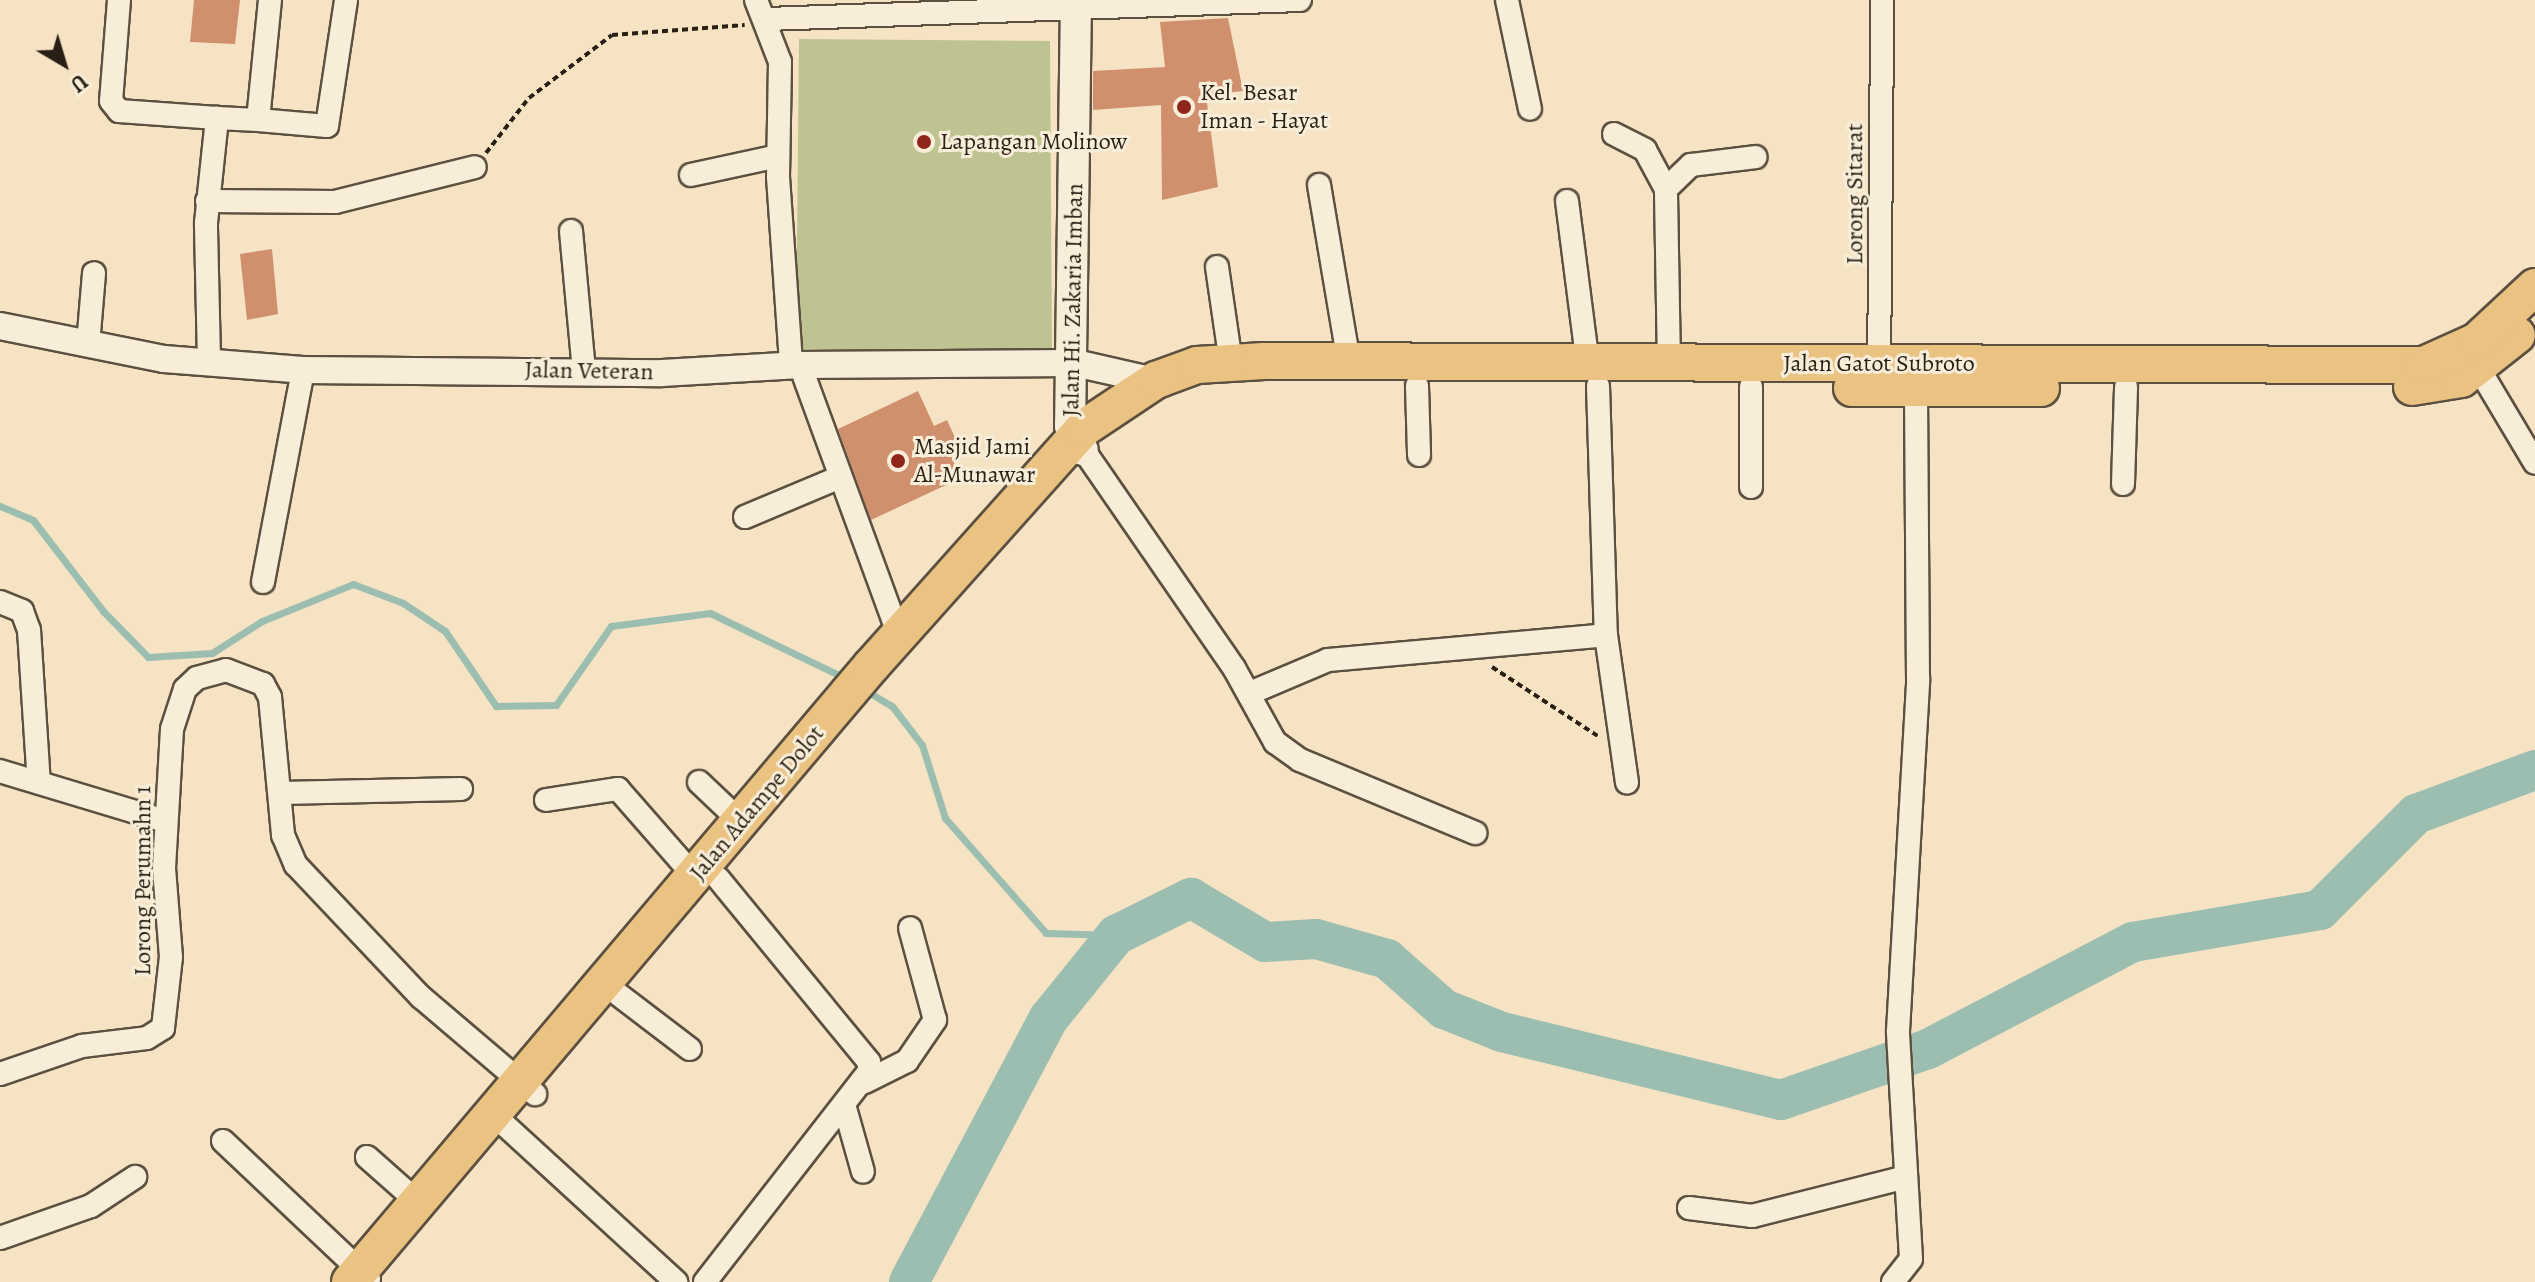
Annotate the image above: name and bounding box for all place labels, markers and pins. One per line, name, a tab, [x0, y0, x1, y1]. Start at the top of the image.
place label: Kel. Besar Iman - Hayat	[1200, 79, 1329, 135]
marker: Kel. Besar Iman - Hayat	[1175, 98, 1193, 116]
place label: Lapangan Molinow	[940, 128, 1127, 156]
marker: Lapangan Molinow	[915, 133, 933, 151]
place label: Masjid Jami Al-Munawar	[914, 433, 1035, 489]
marker: Masjid Jami Al-Munawar	[889, 452, 907, 470]

